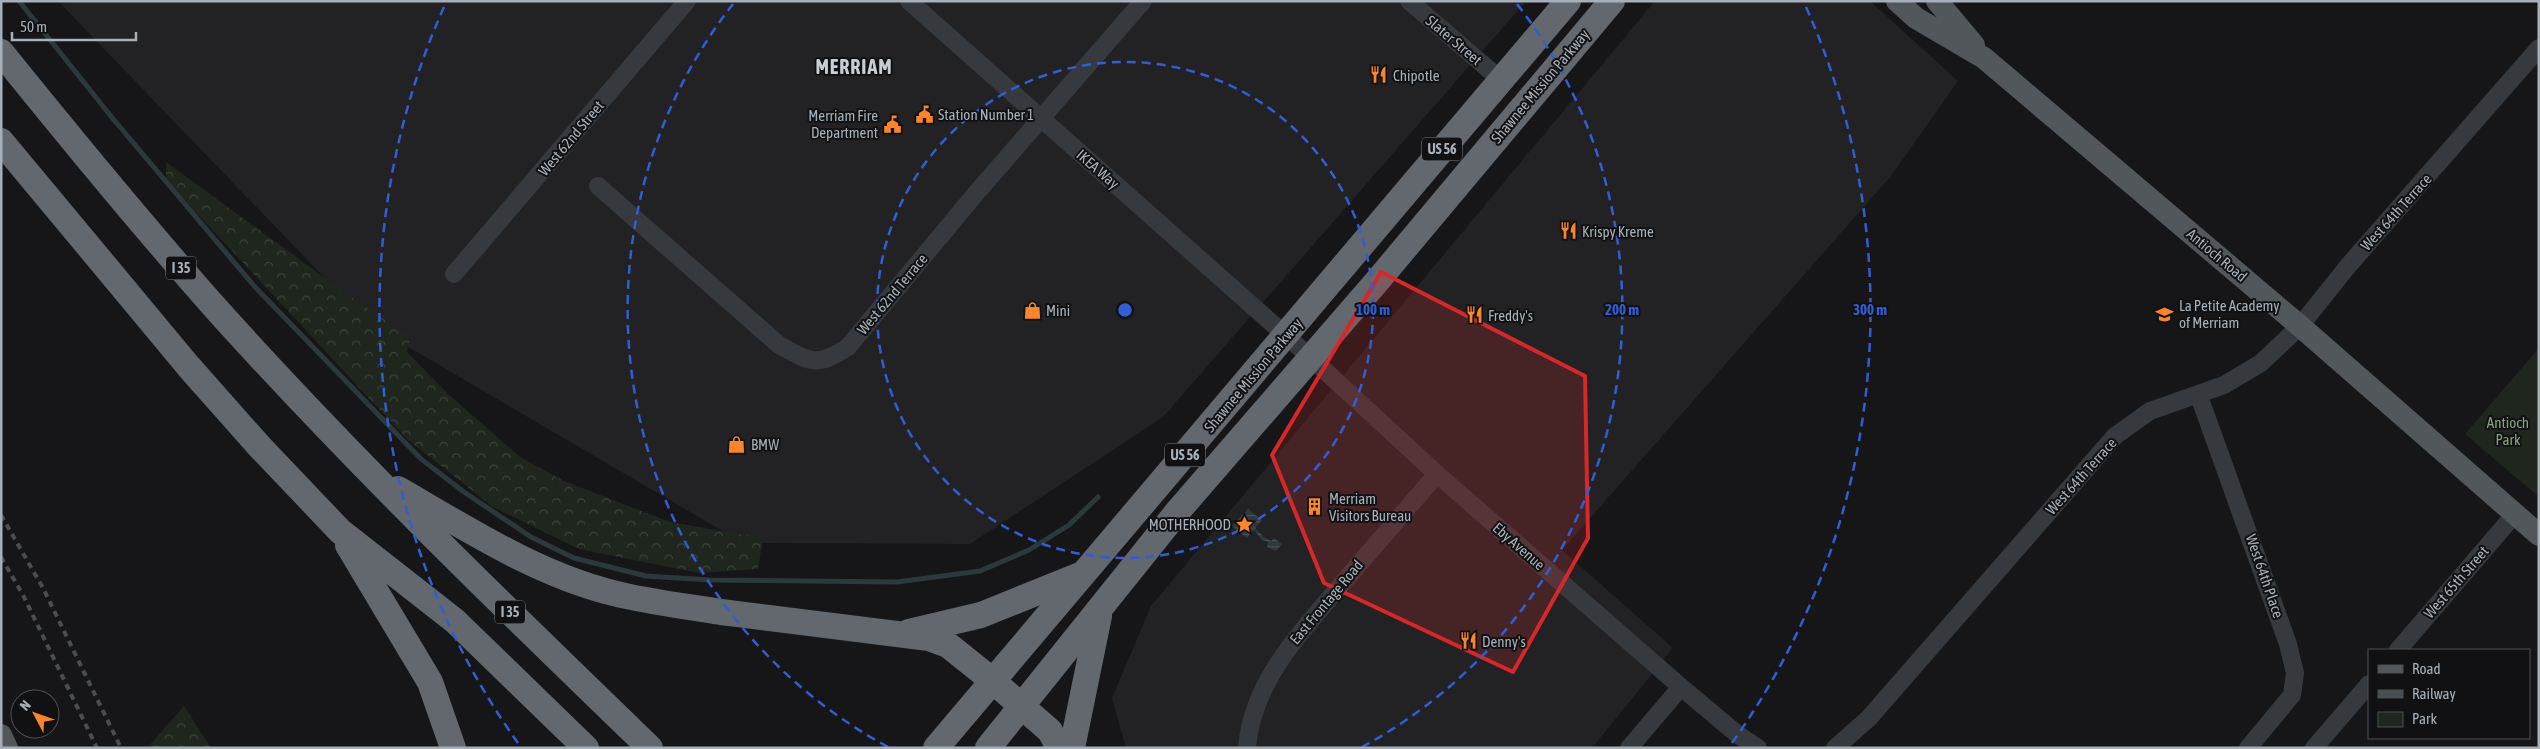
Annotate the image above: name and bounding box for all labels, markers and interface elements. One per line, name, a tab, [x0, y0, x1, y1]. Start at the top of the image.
scale bar	[12, 10, 136, 42]
street label: Slater Street	[1423, 12, 1485, 68]
text: 50 m	[20, 18, 47, 35]
street label: Shawnee Mission Parkway	[1487, 26, 1593, 146]
district label: MERRIAM	[815, 55, 893, 78]
restaurant icon: Chipotle	[1369, 65, 1389, 85]
place label: Chipotle	[1393, 67, 1440, 84]
street label: West 62nd Street	[535, 97, 607, 179]
public building icon: Station Number 1	[914, 104, 934, 124]
place label: Station Number 1	[938, 106, 1034, 123]
place label: Merriam Fire Department	[808, 107, 878, 141]
public building icon: Merriam Fire Department	[882, 114, 902, 134]
road number: US 56	[1422, 138, 1462, 160]
street label: IKEA Way	[1073, 146, 1123, 192]
street label: West 64th Terrace	[2357, 170, 2435, 254]
restaurant icon: Krispy Kreme	[1558, 221, 1578, 241]
place label: Krispy Kreme	[1582, 223, 1654, 240]
street label: Antioch Road	[2184, 225, 2250, 285]
street label: West 62nd Terrace	[853, 250, 931, 338]
road number: I 35	[166, 256, 196, 280]
place label: La Petite Academy of Merriam	[2179, 297, 2279, 331]
shop icon: Mini	[1022, 300, 1042, 320]
centre of rings	[1116, 301, 1134, 319]
text: 100 m	[1356, 301, 1390, 318]
text: 200 m	[1605, 301, 1639, 318]
text: 300 m	[1853, 301, 1887, 318]
place label: Mini	[1046, 302, 1070, 319]
school or university icon: La Petite Academy of Merriam	[2155, 304, 2175, 324]
restaurant icon: Freddy's	[1464, 305, 1484, 325]
place label: Freddy's	[1488, 307, 1533, 324]
street label: Shawnee Mission Parkway	[1200, 315, 1306, 435]
park label: Antioch Park	[2487, 414, 2529, 448]
shop icon: BMW	[727, 434, 747, 454]
street label: West 64th Terrace	[2042, 434, 2120, 518]
place label: BMW	[751, 436, 779, 453]
road number: US 56	[1165, 444, 1205, 466]
place label: Merriam Visitors Bureau	[1329, 490, 1411, 524]
building icon: Merriam Visitors Bureau	[1305, 497, 1325, 517]
place icon: MOTHERHOOD	[1235, 514, 1255, 534]
place label: MOTHERHOOD	[1149, 516, 1231, 533]
street label: Eby Avenue	[1490, 519, 1549, 573]
street label: West 64th Place	[2243, 532, 2287, 620]
street label: West 65th Street	[2420, 543, 2492, 621]
street label: East Frontage Road	[1286, 557, 1366, 647]
road number: I 35	[495, 600, 525, 624]
restaurant icon: Denny's	[1458, 631, 1478, 651]
place label: Denny's	[1482, 633, 1526, 650]
legend	[2368, 649, 2530, 739]
text: Road	[2412, 660, 2441, 677]
text: Railway	[2412, 685, 2456, 702]
north arrow	[10, 689, 60, 739]
text: N	[16, 697, 34, 714]
text: Park	[2412, 710, 2437, 727]

